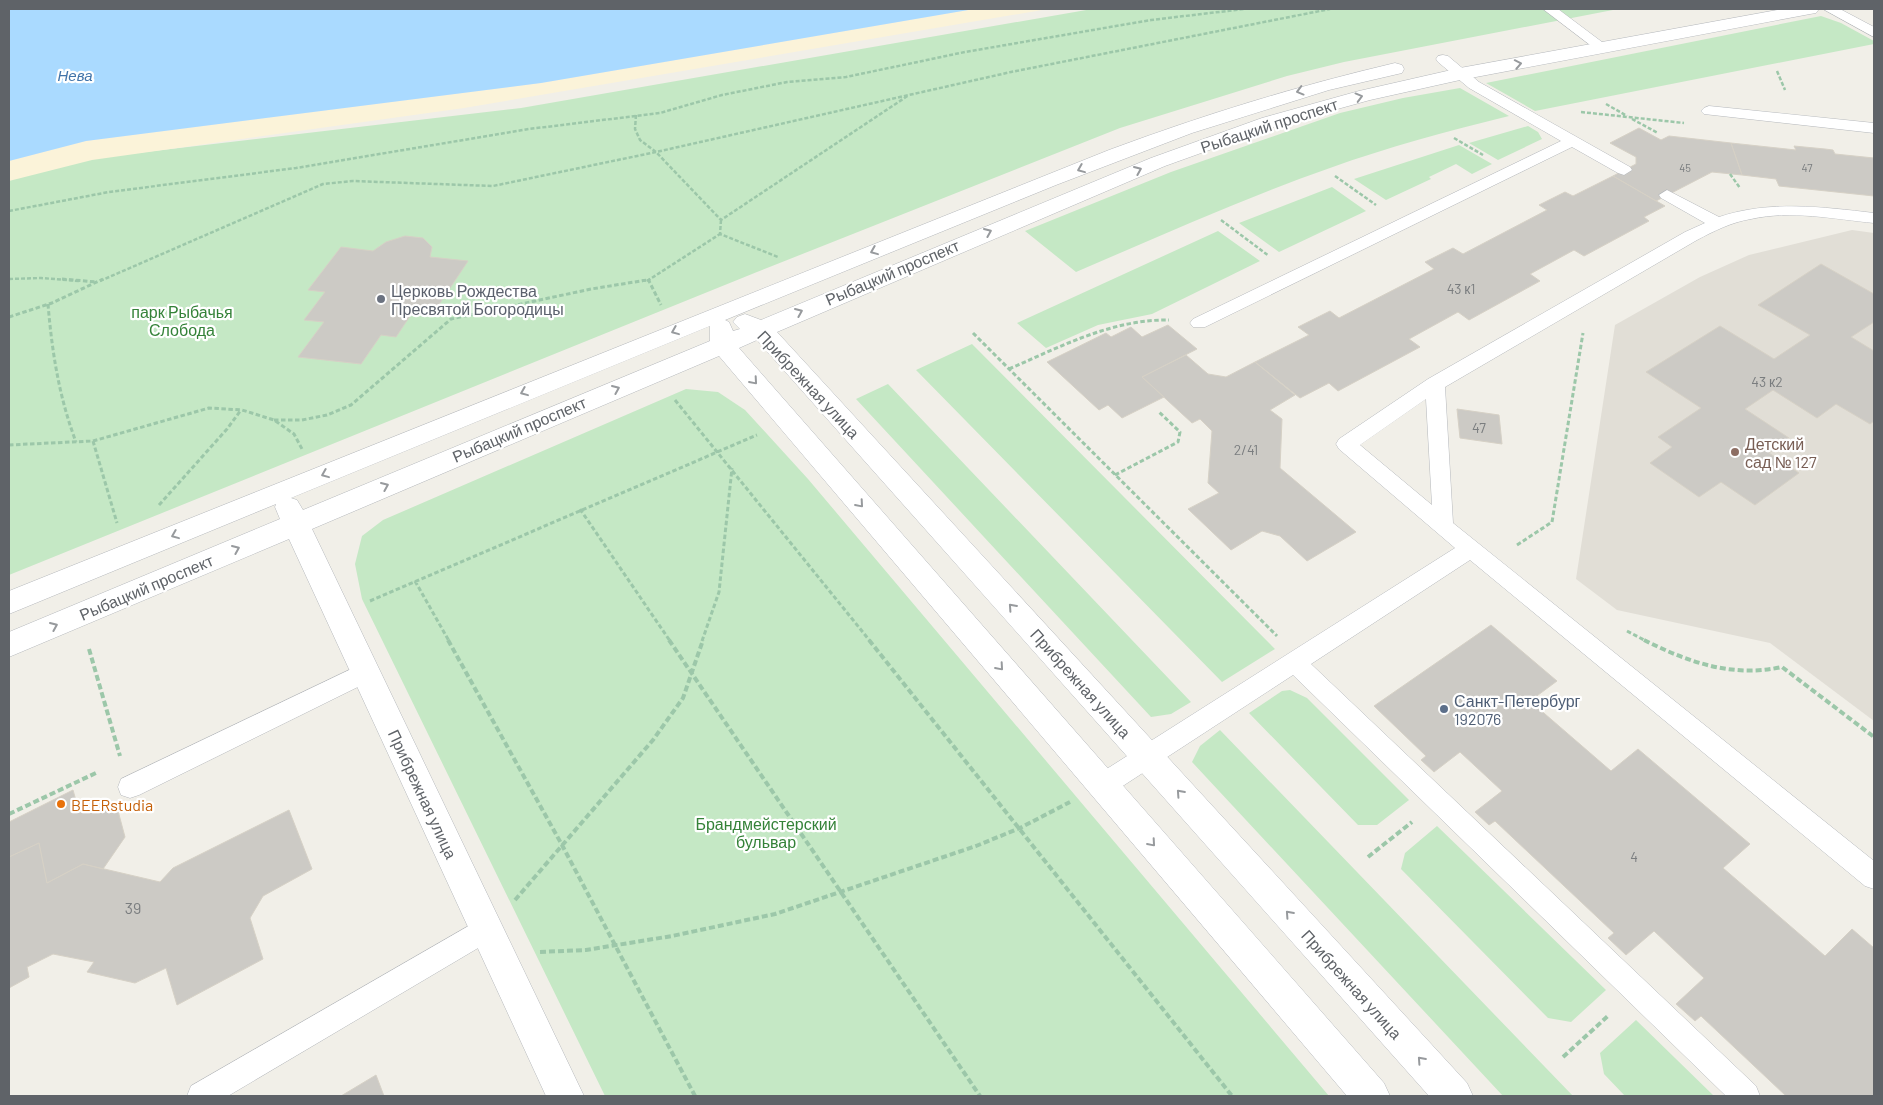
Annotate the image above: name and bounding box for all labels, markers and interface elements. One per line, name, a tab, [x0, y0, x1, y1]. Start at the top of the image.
one-way arrow	[1513, 59, 1522, 69]
water label: Нева	[57, 66, 93, 84]
one-way arrow	[1295, 85, 1304, 96]
one-way arrow	[1354, 92, 1362, 102]
street label: Рыбацкий проспект	[1198, 94, 1341, 156]
house number: 45	[1679, 161, 1691, 174]
house number: 47	[1802, 161, 1812, 174]
one-way arrow	[1077, 162, 1086, 173]
one-way arrow	[1133, 166, 1142, 176]
one-way arrow	[983, 228, 992, 239]
street label: Рыбацкий проспект	[822, 235, 962, 309]
one-way arrow	[870, 245, 879, 256]
house number: 43 к1	[1447, 280, 1475, 297]
place label: Церковь Рождества Пресвятой Богородицы	[391, 281, 564, 318]
marker: Церковь Рождества Пресвятой Богородицы	[375, 293, 387, 305]
park label: парк Рыбачья Слобода	[131, 302, 233, 339]
one-way arrow	[794, 307, 803, 318]
one-way arrow	[671, 325, 680, 335]
street label: Прибрежная улица	[754, 326, 864, 442]
house number: 43 к2	[1751, 373, 1783, 390]
one-way arrow	[748, 375, 756, 384]
one-way arrow	[611, 384, 620, 395]
one-way arrow	[520, 385, 529, 396]
street label: Рыбацкий проспект	[449, 392, 589, 466]
house number: 47	[1472, 419, 1486, 436]
place label: Детский сад № 127	[1745, 434, 1817, 471]
house number: 2/41	[1234, 441, 1258, 458]
marker: Детский сад № 127	[1729, 446, 1741, 458]
one-way arrow	[322, 468, 330, 478]
one-way arrow	[380, 481, 389, 492]
one-way arrow	[854, 498, 863, 507]
one-way arrow	[171, 529, 180, 539]
one-way arrow	[231, 545, 240, 555]
street label: Рыбацкий проспект	[76, 550, 216, 624]
one-way arrow	[1009, 604, 1018, 613]
one-way arrow	[49, 622, 58, 632]
street label: Прибрежная улица	[1027, 624, 1135, 742]
one-way arrow	[995, 661, 1004, 670]
place label: Санкт-Петербург 192076	[1454, 691, 1581, 728]
marker: Санкт-Петербург 192076	[1438, 703, 1450, 715]
street label: Прибрежная улица	[385, 726, 461, 862]
one-way arrow	[1177, 789, 1186, 798]
place label: BEERstudia	[71, 795, 153, 814]
marker: BEERstudia	[55, 798, 67, 810]
park label: Брандмейстерский бульвар	[695, 814, 837, 851]
one-way arrow	[1147, 837, 1156, 846]
house number: 4	[1630, 848, 1638, 865]
house number: 39	[125, 898, 141, 917]
one-way arrow	[1286, 910, 1295, 919]
street label: Прибрежная улица	[1298, 925, 1406, 1043]
one-way arrow	[1418, 1057, 1427, 1066]

